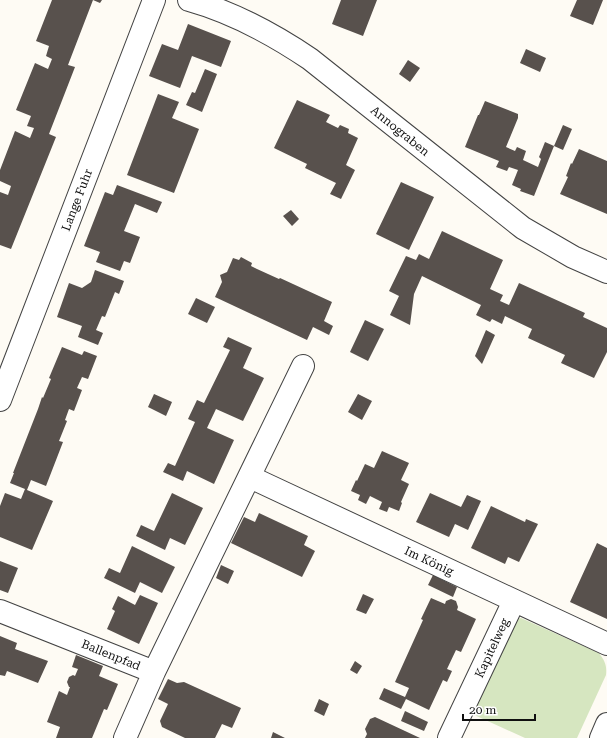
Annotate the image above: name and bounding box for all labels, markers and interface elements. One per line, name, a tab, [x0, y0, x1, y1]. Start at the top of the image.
street label: Annograben	[368, 103, 432, 159]
street label: Lange Fuhr	[59, 167, 95, 233]
street label: Im König	[402, 544, 456, 579]
street label: Kapitelweg	[472, 616, 512, 680]
street label: Ballenpfad	[79, 637, 143, 673]
scale bar	[463, 696, 535, 722]
text: 20 m	[469, 703, 496, 717]

